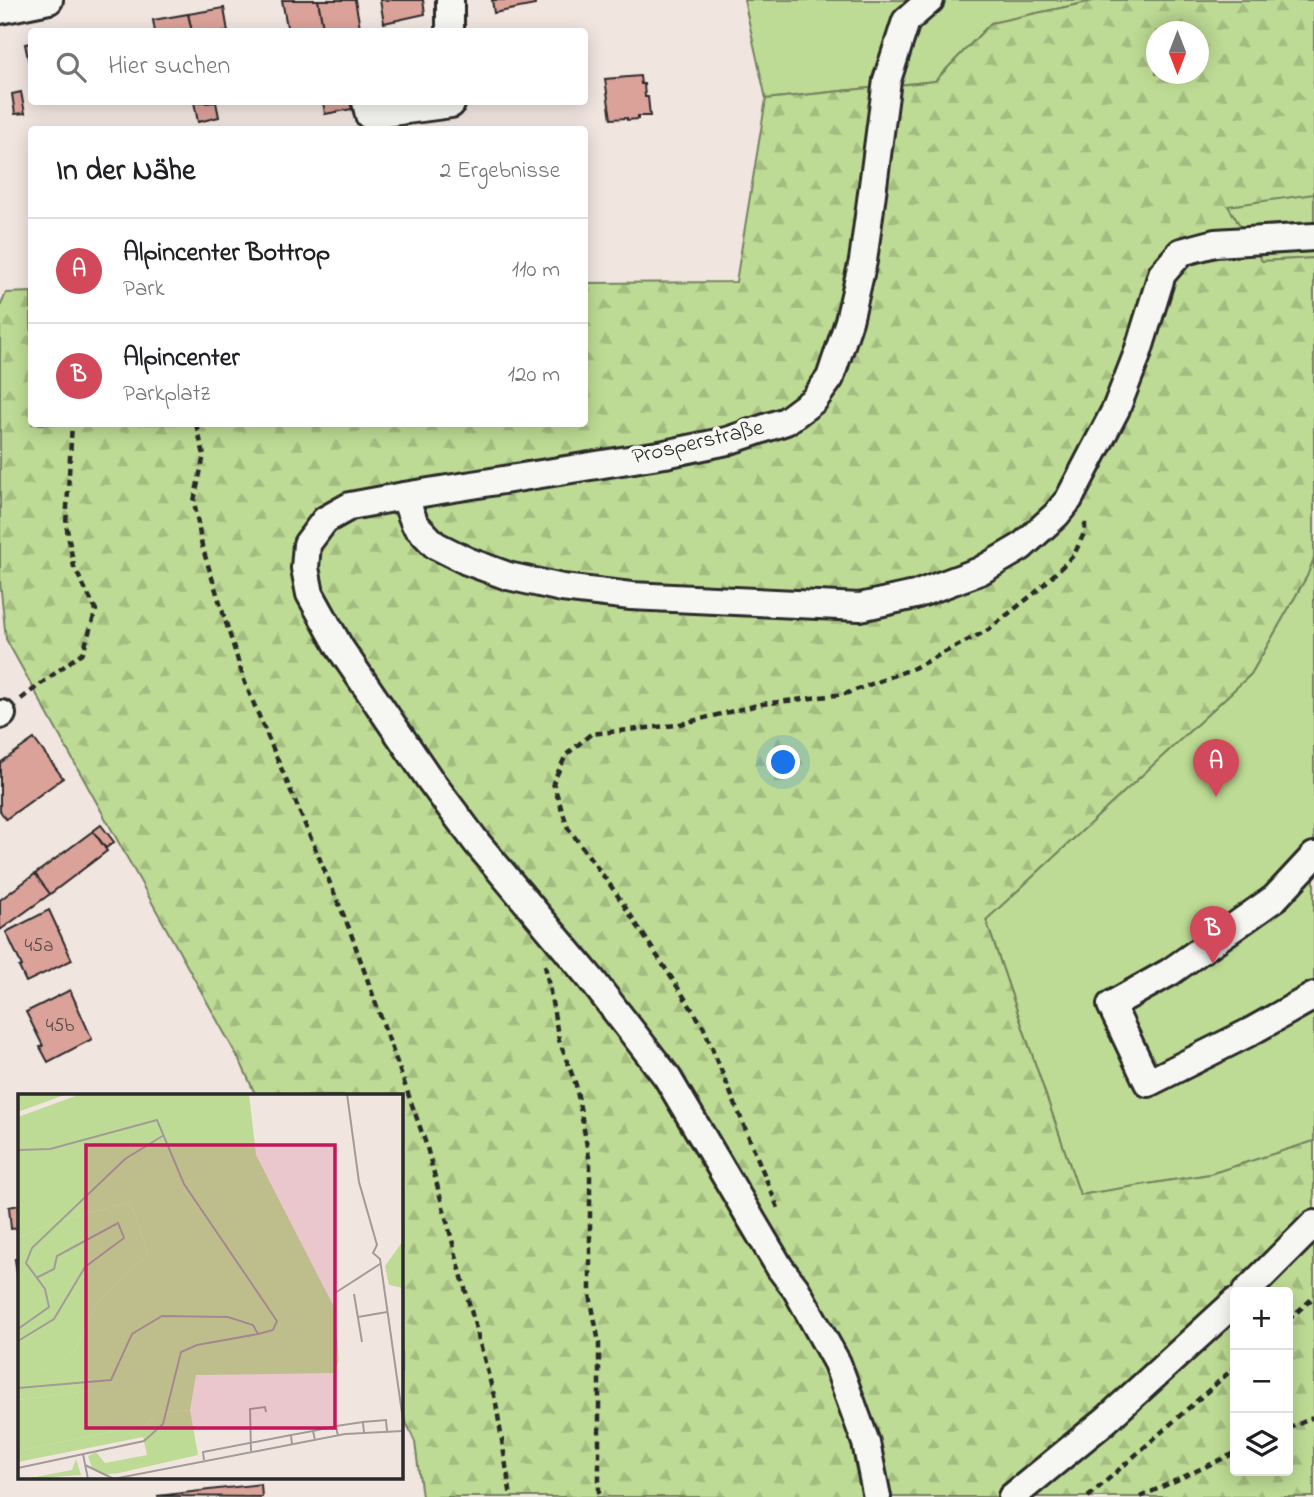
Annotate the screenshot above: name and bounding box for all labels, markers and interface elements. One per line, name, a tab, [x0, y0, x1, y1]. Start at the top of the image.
north arrow	[1146, 21, 1209, 84]
search box	[28, 28, 588, 105]
icon: search	[52, 48, 90, 86]
text: Hier suchen	[108, 48, 230, 86]
text: In der Nähe	[56, 150, 196, 194]
text: 2 Ergebnisse	[440, 155, 560, 188]
text: Alpincenter Bottrop	[123, 235, 330, 273]
text: A	[72, 254, 86, 287]
text: 110 m	[512, 254, 560, 287]
text: Park	[123, 273, 165, 306]
text: Alpincenter	[123, 340, 239, 378]
text: B	[71, 359, 87, 392]
text: 120 m	[508, 359, 560, 392]
text: Parkplatz	[123, 378, 210, 411]
street label: Prosperstraße	[629, 412, 768, 474]
pin: A	[1193, 739, 1239, 797]
your location	[766, 745, 800, 779]
pin: B	[1190, 906, 1236, 964]
house number: 45a	[25, 933, 53, 960]
house number: 45b	[46, 1013, 74, 1040]
inset map	[18, 1094, 402, 1480]
map controls	[1230, 1287, 1293, 1476]
button: +	[1230, 1287, 1293, 1350]
button: −	[1230, 1350, 1293, 1413]
button: layers	[1230, 1413, 1293, 1476]

